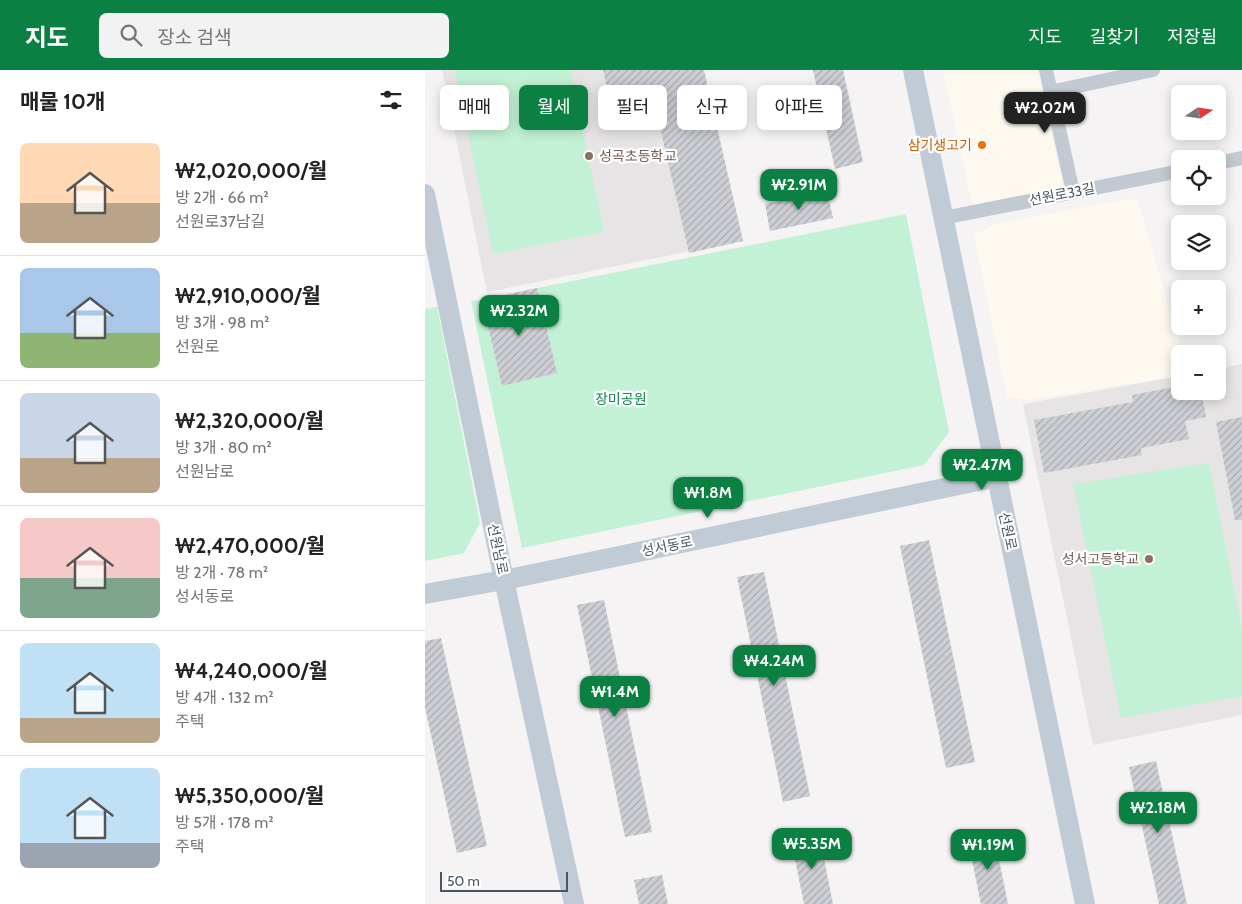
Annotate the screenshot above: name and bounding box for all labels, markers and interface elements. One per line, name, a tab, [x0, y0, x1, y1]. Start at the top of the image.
search box	[99, 13, 449, 58]
icon: search	[117, 21, 145, 49]
text: 지도	[25, 23, 69, 52]
text: 장소 검색	[157, 26, 231, 49]
text: 지도	[1029, 26, 1062, 48]
text: 길찾기	[1090, 26, 1139, 48]
text: 저장됨	[1167, 26, 1217, 48]
chip: 매매	[440, 85, 509, 130]
chip: 월세	[519, 85, 588, 130]
chip: 필터	[598, 85, 667, 130]
chip: 신규	[677, 85, 747, 130]
chip: 아파트	[757, 85, 842, 130]
north arrow	[1171, 85, 1226, 140]
map controls	[1171, 85, 1226, 400]
icon: filters	[377, 86, 405, 114]
text: 매물 10개	[20, 89, 105, 114]
pin: ₩2.02M	[1004, 92, 1086, 134]
text: ₩2.02M	[1015, 98, 1075, 117]
place label: 삼기생고기	[908, 136, 972, 154]
marker: 삼기생고기	[976, 139, 988, 151]
place label: 성곡초등학교	[599, 147, 676, 165]
marker: 성곡초등학교	[583, 150, 595, 162]
button: locate	[1171, 150, 1226, 205]
text: ₩2,020,000/월	[175, 158, 327, 183]
icon: home	[60, 163, 120, 223]
pin: ₩2.91M	[758, 168, 840, 211]
text: ₩2.91M	[771, 175, 827, 194]
street label: 선원로33길	[1028, 179, 1096, 209]
text: 방 2개 · 66 m²	[175, 188, 269, 207]
text: 선원로37남길	[175, 212, 265, 231]
button: layers	[1171, 215, 1226, 270]
button: +	[1171, 280, 1226, 335]
text: ₩2,910,000/월	[175, 283, 321, 308]
icon: home	[60, 288, 120, 348]
pin: ₩2.32M	[478, 294, 560, 337]
text: ₩2.32M	[490, 301, 548, 320]
text: 방 3개 · 98 m²	[175, 313, 269, 332]
text: 선원로	[175, 337, 219, 356]
button: −	[1171, 345, 1226, 400]
park label: 장미공원	[595, 390, 647, 408]
text: ₩2,320,000/월	[175, 408, 324, 433]
icon: home	[60, 413, 120, 473]
text: 방 3개 · 80 m²	[175, 438, 272, 457]
pin: ₩2.47M	[941, 448, 1023, 491]
text: ₩2.47M	[953, 455, 1011, 474]
text: 선원남로	[175, 462, 234, 481]
pin: ₩1.8M	[673, 476, 743, 519]
text: ₩1.8M	[684, 483, 732, 502]
street label: 선원로	[995, 510, 1021, 552]
street label: 선원남로	[484, 522, 512, 576]
street label: 성서동로	[640, 532, 694, 560]
text: ₩2,470,000/월	[175, 533, 325, 558]
icon: home	[60, 538, 120, 598]
place label: 성서고등학교	[1062, 550, 1139, 568]
marker: 성서고등학교	[1143, 553, 1155, 565]
text: 방 2개 · 78 m²	[175, 563, 268, 582]
text: 성서동로	[175, 587, 234, 606]
pin: ₩4.24M	[733, 644, 815, 687]
text: ₩4.24M	[744, 651, 804, 670]
text: ₩4,240,000/월	[175, 658, 328, 683]
icon: home	[60, 663, 120, 723]
pin: ₩1.4M	[580, 676, 650, 718]
text: ₩1.4M	[591, 682, 639, 701]
text: 방 4개 · 132 m²	[175, 688, 274, 707]
text: 주택	[175, 712, 204, 731]
text: ₩5,350,000/월	[175, 783, 324, 808]
icon: home	[60, 788, 120, 848]
pin: ₩2.18M	[1117, 792, 1199, 834]
text: ₩2.18M	[1130, 798, 1186, 817]
text: 방 5개 · 178 m²	[175, 813, 274, 832]
pin: ₩5.35M	[771, 828, 853, 870]
pin: ₩1.19M	[947, 828, 1029, 871]
text: ₩5.35M	[783, 834, 841, 853]
text: ₩1.19M	[962, 835, 1014, 854]
text: 주택	[175, 837, 204, 856]
scale bar	[440, 869, 567, 892]
text: 50 m	[447, 872, 480, 890]

